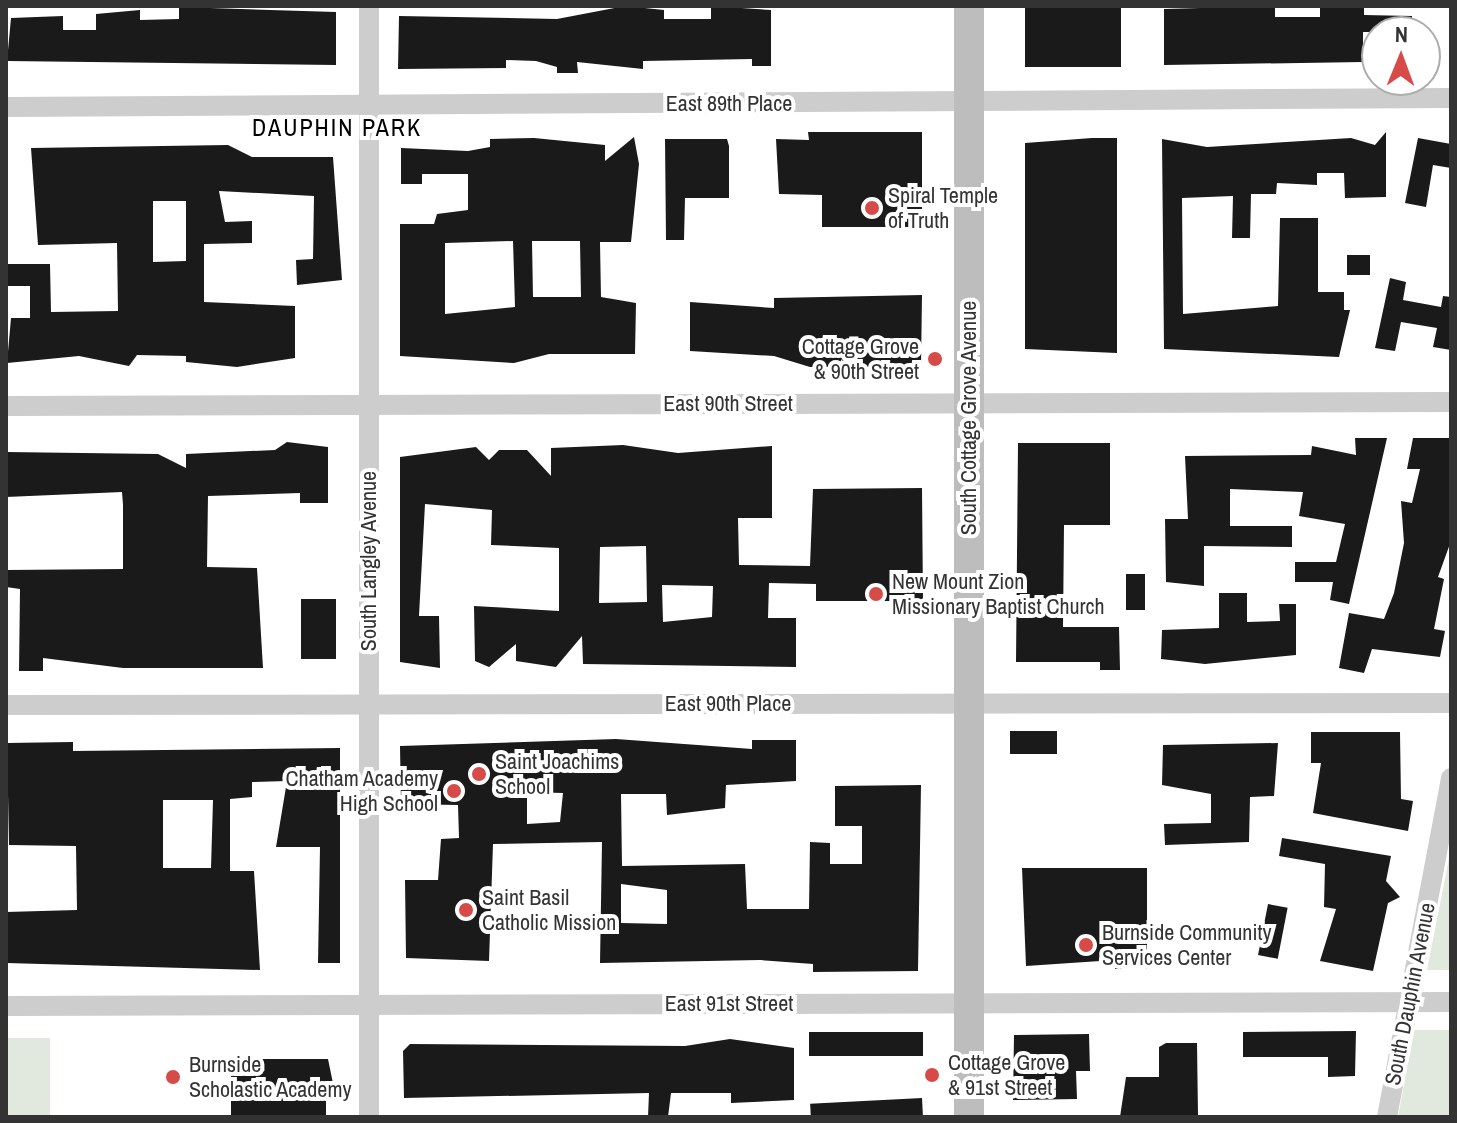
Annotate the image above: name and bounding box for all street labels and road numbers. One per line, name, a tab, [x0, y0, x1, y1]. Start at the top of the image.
street label: East 89th Place	[666, 91, 792, 117]
street label: South Cottage Grove Avenue	[956, 300, 982, 536]
street label: East 90th Street	[663, 391, 793, 417]
street label: South Langley Avenue	[356, 470, 382, 652]
street label: East 90th Place	[665, 691, 791, 717]
street label: South Dauphin Avenue	[1379, 900, 1441, 1088]
street label: East 91st Street	[665, 991, 793, 1017]

